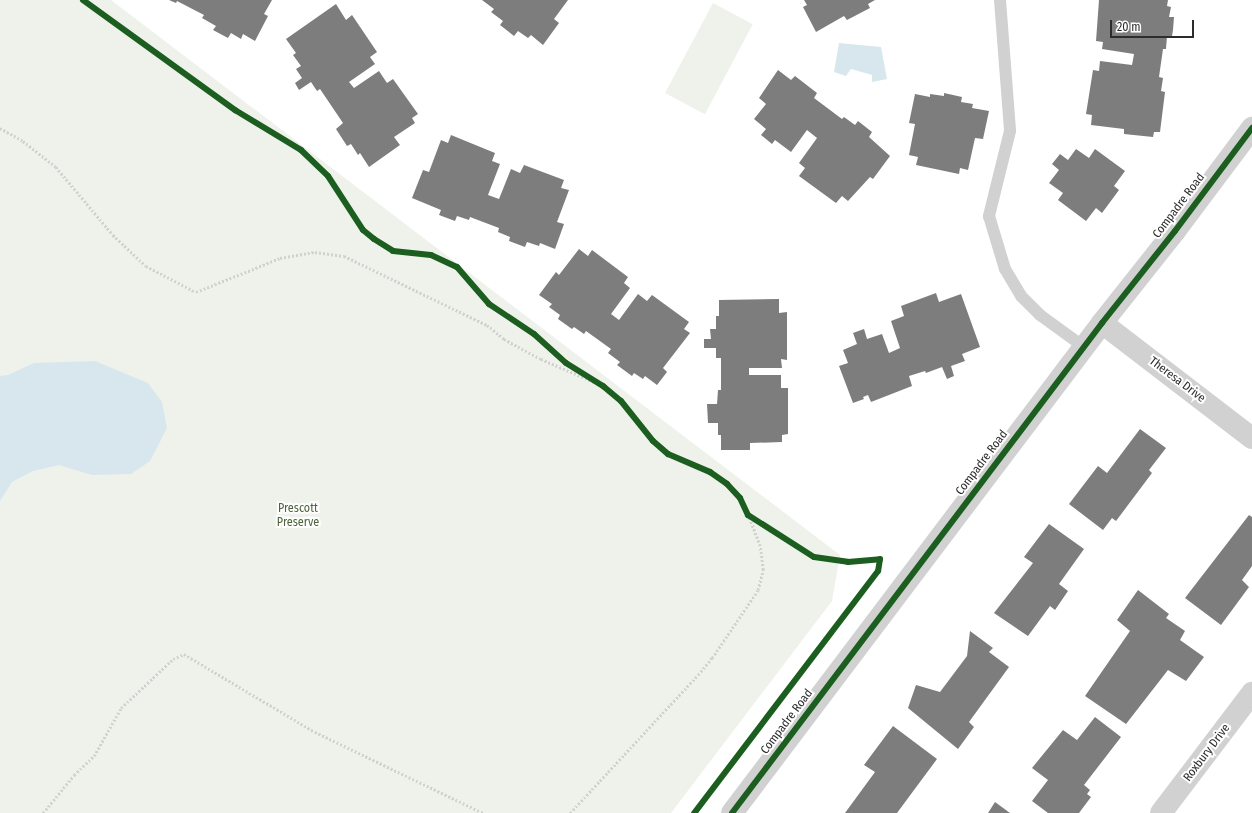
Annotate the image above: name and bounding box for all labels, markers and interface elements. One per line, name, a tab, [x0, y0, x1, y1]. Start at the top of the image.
scale bar	[1112, 12, 1196, 38]
text: 20 m	[1117, 20, 1141, 34]
street label: Compadre Road	[1150, 171, 1208, 241]
street label: Theresa Drive	[1146, 354, 1208, 406]
street label: Compadre Road	[953, 428, 1011, 498]
park label: Prescott Preserve	[277, 502, 319, 530]
street label: Compadre Road	[758, 687, 816, 757]
street label: Roxbury Drive	[1181, 721, 1233, 785]

